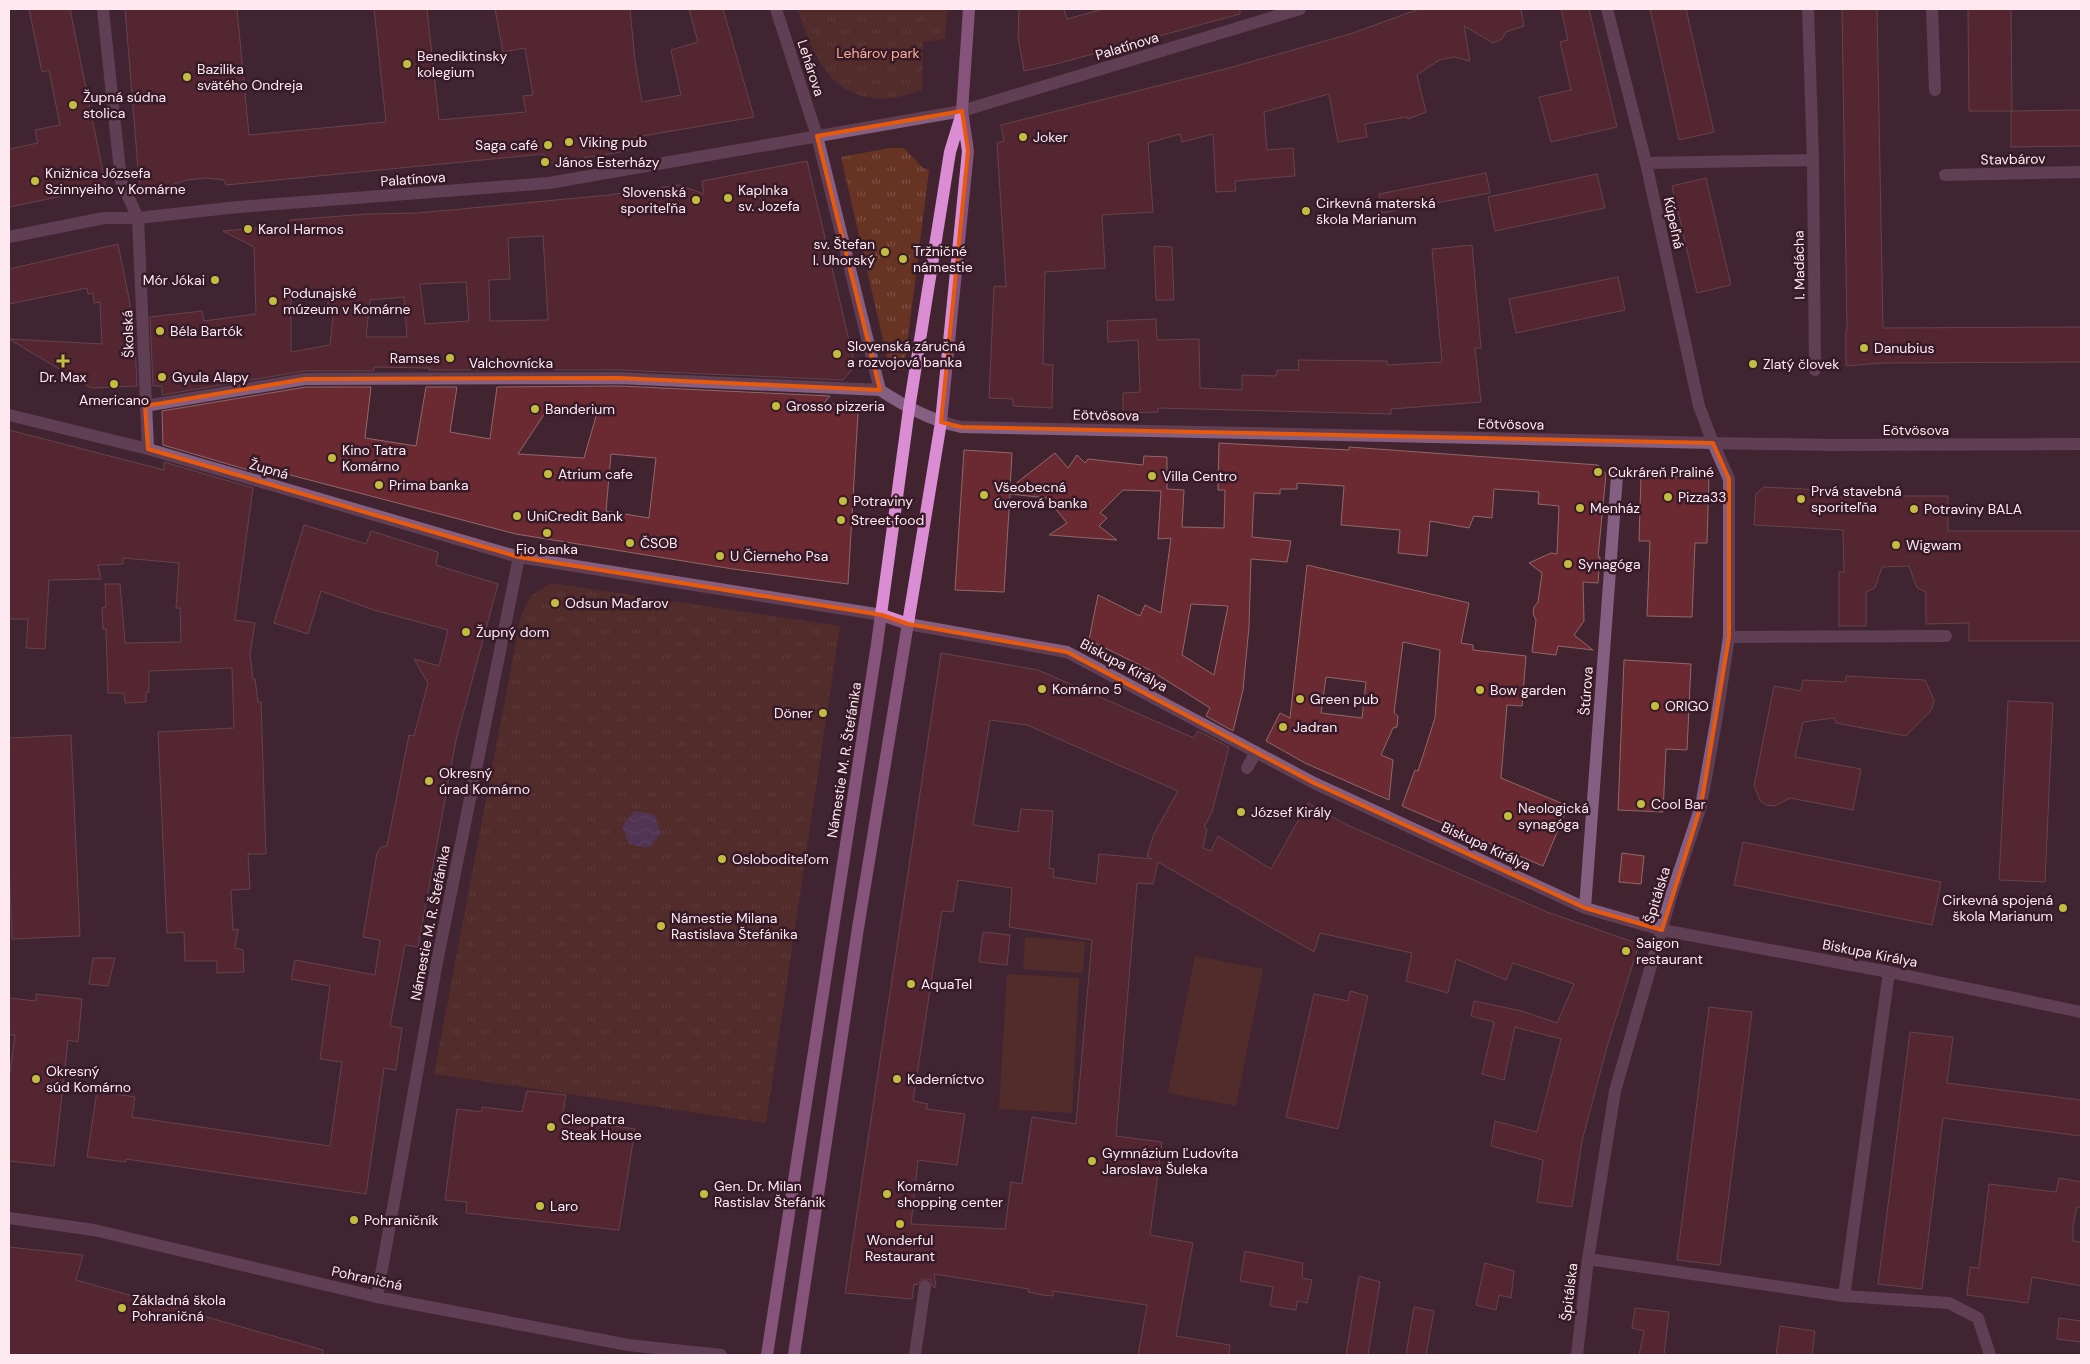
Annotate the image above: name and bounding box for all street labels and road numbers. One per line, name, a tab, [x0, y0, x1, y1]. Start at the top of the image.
street label: Palatínova	[1093, 28, 1161, 64]
street label: Lehárova	[793, 38, 829, 98]
street label: Stavbárov	[1980, 149, 2046, 169]
street label: Palatínova	[380, 168, 446, 190]
street label: Kúpeľná	[1660, 195, 1688, 251]
street label: I. Madácha	[1789, 230, 1809, 300]
street label: Školská	[118, 310, 138, 358]
street label: Valchovnícka	[469, 354, 553, 372]
street label: Eötvösova	[1073, 405, 1139, 425]
street label: Eötvösova	[1478, 414, 1544, 434]
street label: Eötvösova	[1883, 421, 1949, 439]
street label: Župná	[247, 455, 291, 483]
street label: Biskupa Királya	[1077, 634, 1171, 696]
street label: Štúrova	[1575, 666, 1597, 716]
street label: Námestie M. R. Štefánika	[823, 681, 865, 839]
street label: Biskupa Királya	[1438, 817, 1534, 875]
street label: Námestie M. R. Štefánika	[406, 844, 454, 1002]
street label: Špitálska	[1640, 865, 1674, 925]
street label: Biskupa Királya	[1821, 935, 1919, 971]
street label: Pohraničná	[330, 1262, 404, 1294]
street label: Špitálska	[1557, 1262, 1581, 1322]

